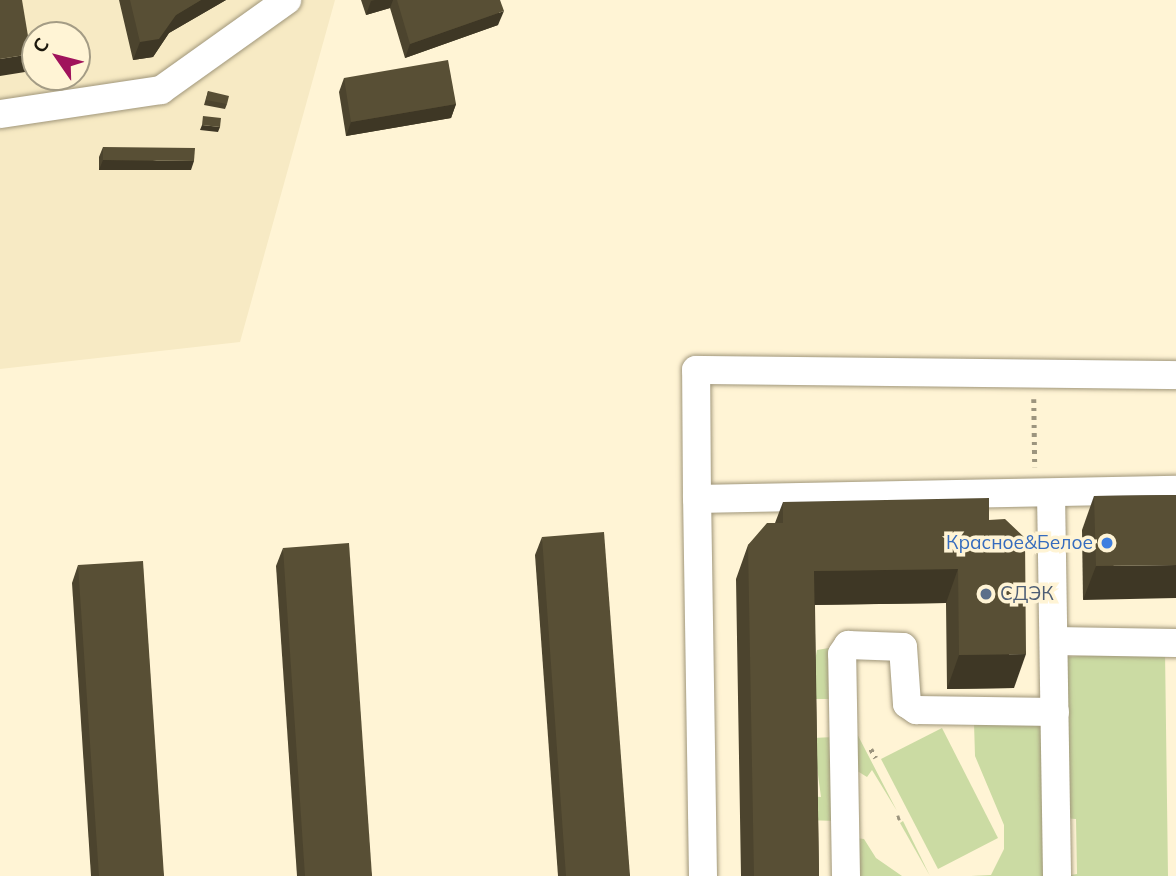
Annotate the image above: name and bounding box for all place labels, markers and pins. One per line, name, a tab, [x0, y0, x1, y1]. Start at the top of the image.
place label: Красное&Белое	[946, 532, 1093, 554]
marker: Красное&Белое	[1099, 535, 1115, 551]
place label: СДЭК	[1000, 583, 1054, 605]
marker: СДЭК	[978, 586, 994, 602]

